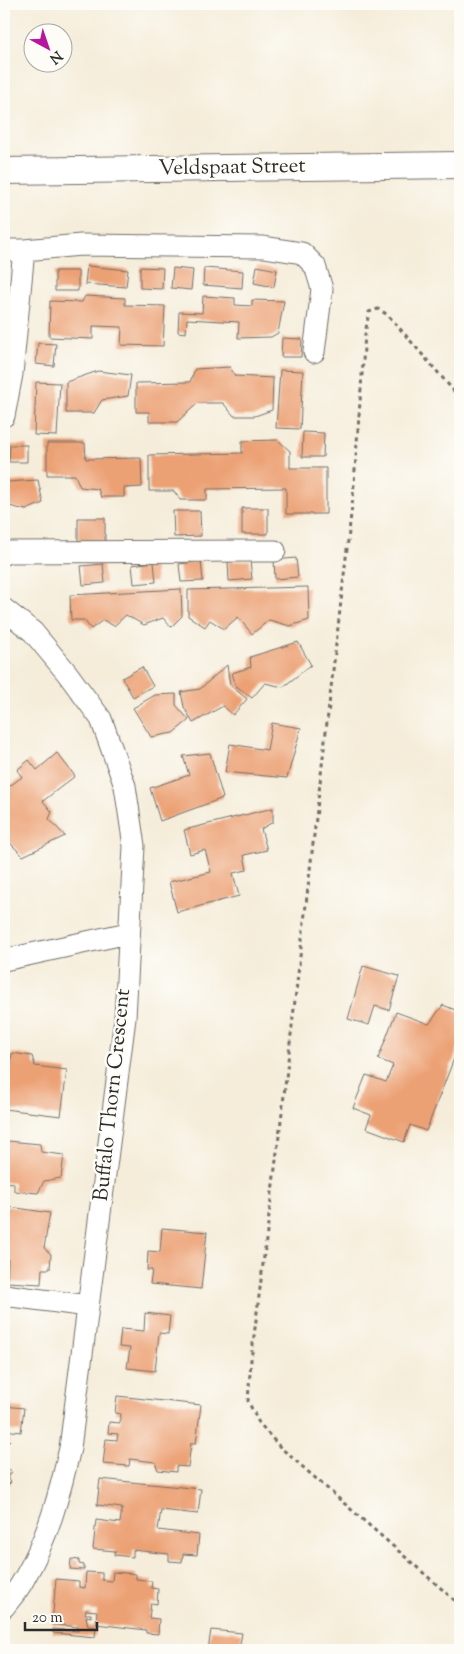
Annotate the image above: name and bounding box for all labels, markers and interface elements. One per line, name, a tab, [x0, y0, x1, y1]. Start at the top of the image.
north arrow	[22, 22, 72, 72]
text: N	[44, 45, 66, 68]
street label: Veldspaat Street	[158, 152, 306, 184]
street label: Buffalo Thorn Crescent	[87, 987, 139, 1203]
scale bar	[25, 1599, 98, 1631]
text: 20 m	[32, 1608, 63, 1629]

